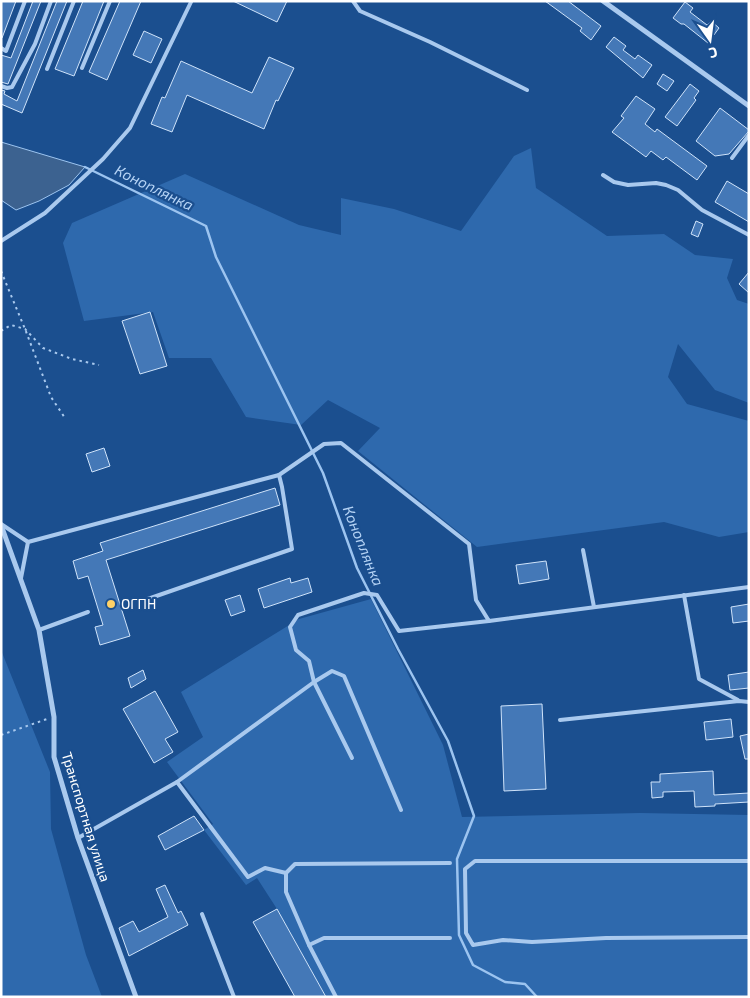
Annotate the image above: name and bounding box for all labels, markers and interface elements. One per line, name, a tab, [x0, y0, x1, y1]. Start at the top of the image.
north arrow	[685, 15, 735, 65]
text: С	[707, 44, 719, 62]
water label: Коноплянка	[112, 160, 197, 214]
water label: Коноплянка	[340, 503, 388, 588]
place label: ОГПН	[121, 595, 156, 612]
marker: ОГПН	[105, 598, 117, 610]
street label: Транспортная улица	[59, 750, 114, 884]

